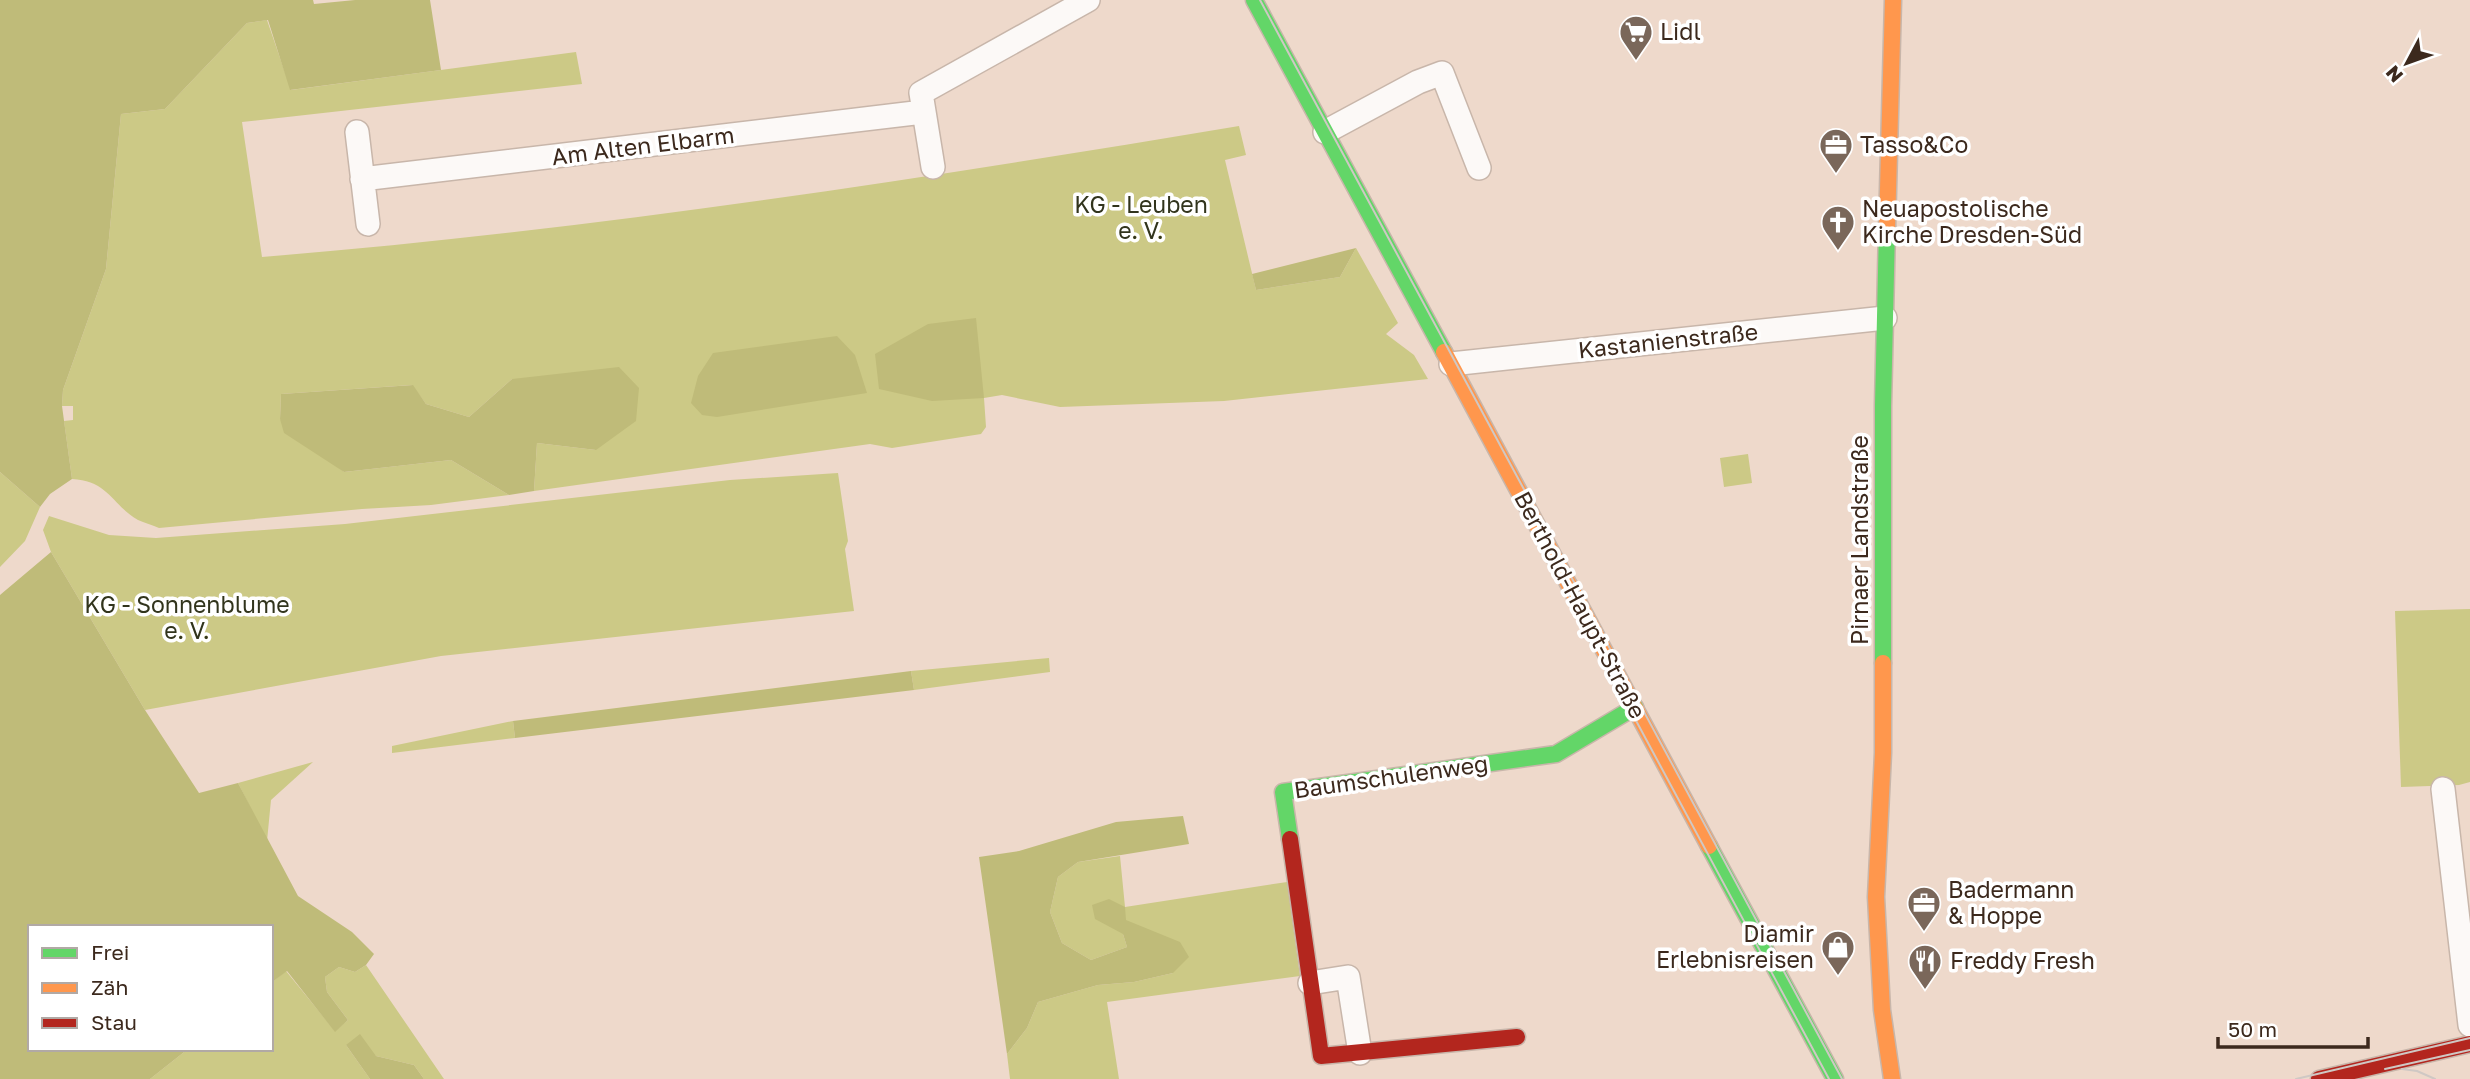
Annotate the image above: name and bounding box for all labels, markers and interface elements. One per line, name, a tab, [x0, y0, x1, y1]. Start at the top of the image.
supermarket icon: Lidl	[1617, 13, 1655, 62]
place label: Lidl	[1660, 17, 1701, 45]
north arrow	[2372, 28, 2442, 98]
text: N	[2380, 61, 2407, 87]
street label: Am Alten Elbarm	[550, 120, 736, 170]
office icon: Tasso&Co	[1817, 126, 1855, 175]
place label: Tasso&Co	[1860, 130, 1968, 158]
park label: KG - Leuben e. V.	[1074, 190, 1208, 244]
place label: Neuapostolische Kirche Dresden-Süd	[1862, 194, 2082, 248]
church icon: Neuapostolische Kirche Dresden-Süd	[1819, 203, 1857, 252]
street label: Kastanienstraße	[1577, 317, 1759, 363]
street label: Pirnaer Landstraße	[1845, 435, 1873, 645]
street label: Berthold-Haupt-Straße	[1509, 486, 1653, 723]
park label: KG - Sonnenblume e. V.	[84, 590, 290, 644]
street label: Baumschulenweg	[1292, 749, 1490, 803]
place label: Badermann & Hoppe	[1948, 875, 2075, 929]
office icon: Badermann & Hoppe	[1905, 884, 1943, 933]
place label: Diamir Erlebnisreisen	[1656, 919, 1814, 973]
legend	[28, 925, 273, 1051]
shop icon: Diamir Erlebnisreisen	[1819, 928, 1857, 977]
text: Frei	[91, 939, 129, 965]
restaurant icon: Freddy Fresh	[1906, 942, 1944, 991]
place label: Freddy Fresh	[1950, 946, 2095, 974]
text: Zäh	[91, 974, 128, 1000]
scale bar	[2218, 1006, 2368, 1050]
text: Stau	[91, 1009, 137, 1035]
text: 50 m	[2228, 1016, 2277, 1042]

